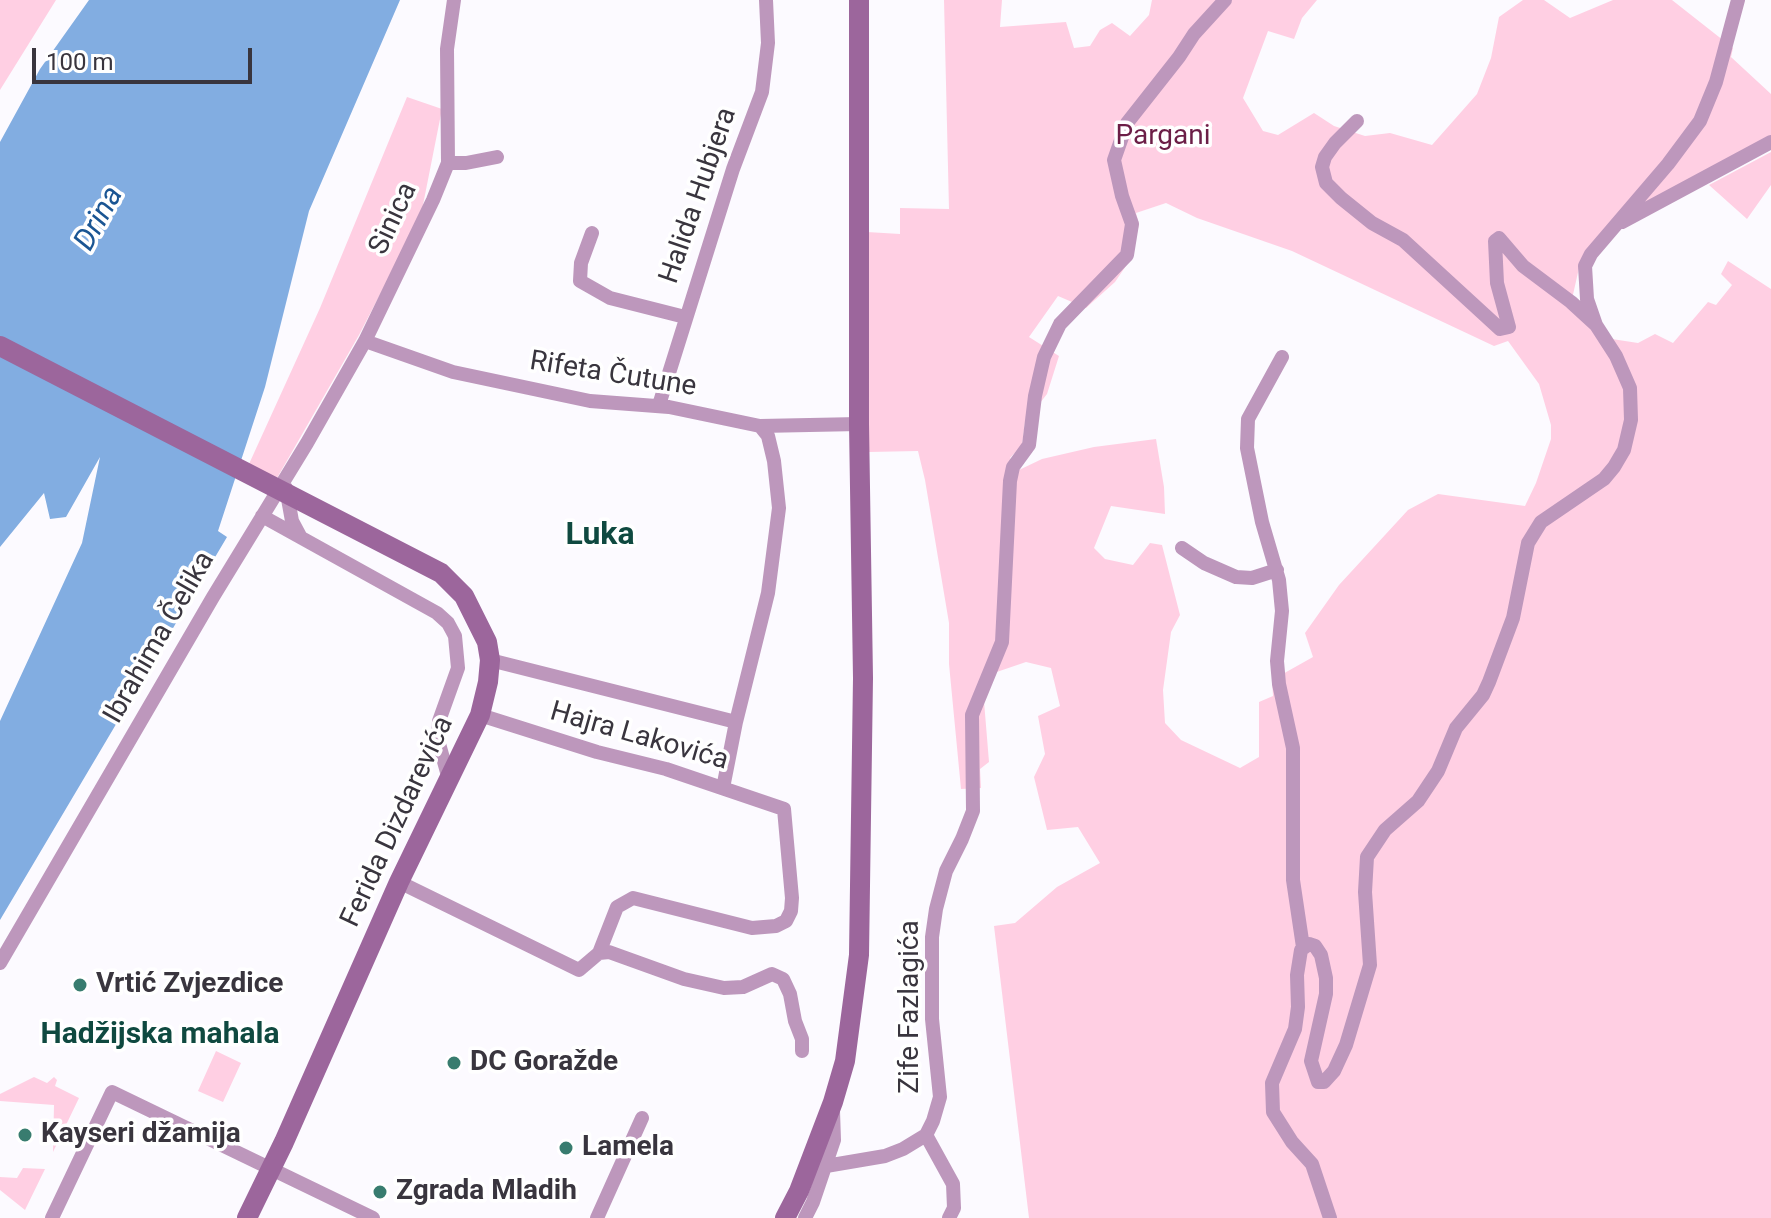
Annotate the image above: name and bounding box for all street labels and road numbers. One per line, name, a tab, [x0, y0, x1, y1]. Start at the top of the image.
street label: Halida Hubjera	[653, 104, 745, 288]
street label: Sinica	[363, 178, 425, 260]
street label: Rifeta Čutune	[527, 345, 699, 405]
street label: Ibrahima Čelika	[97, 546, 223, 730]
street label: Hajra Lakovića	[546, 696, 732, 778]
street label: Ferida Dizdarevića	[335, 711, 461, 933]
street label: Zife Fazlagića	[894, 920, 928, 1094]

